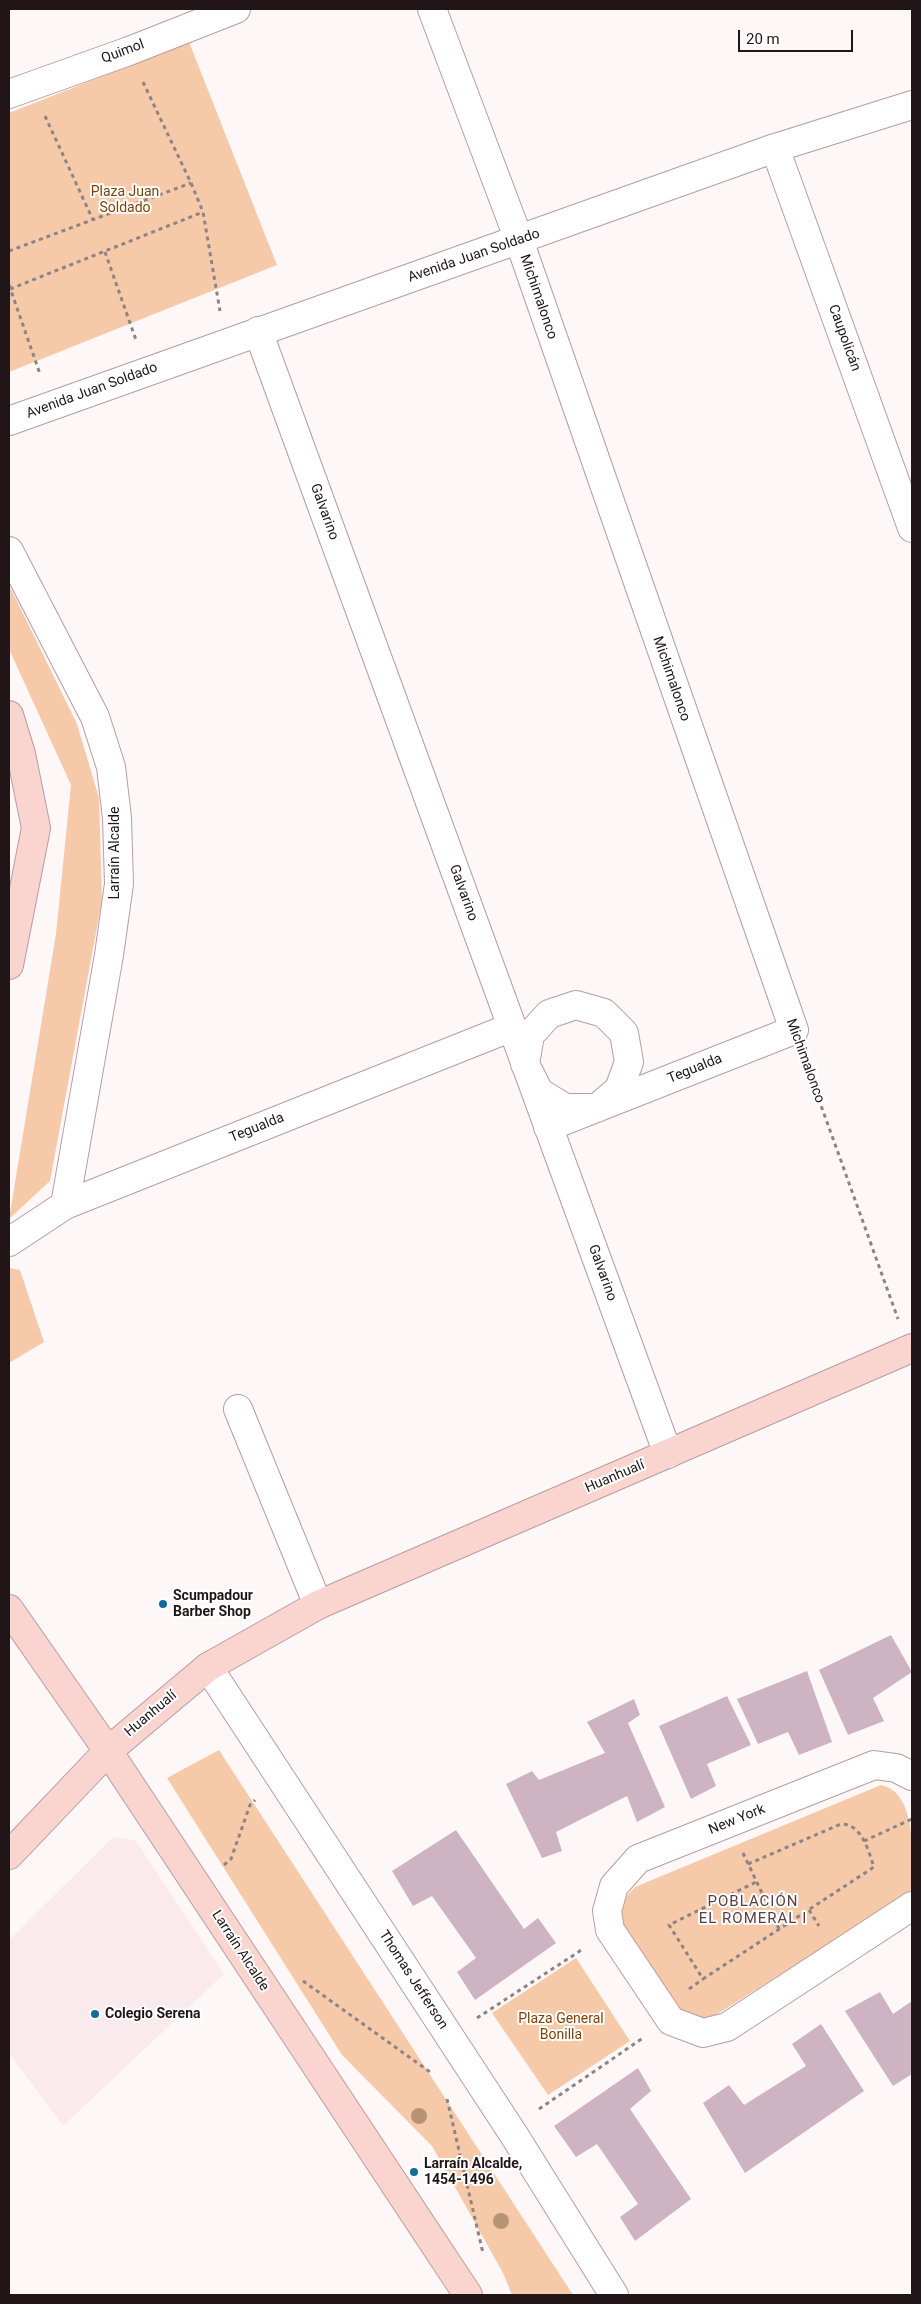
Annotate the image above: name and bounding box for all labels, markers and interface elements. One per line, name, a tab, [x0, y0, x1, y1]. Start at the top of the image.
scale bar	[741, 20, 856, 52]
text: 20 m	[746, 30, 780, 48]
street label: Quimol	[99, 37, 147, 67]
park label: Plaza Juan Soldado	[91, 184, 159, 216]
street label: Avenida Juan Soldado	[406, 226, 542, 286]
street label: Michimalonco	[516, 252, 560, 342]
street label: Caupolicán	[824, 302, 864, 374]
street label: Avenida Juan Soldado	[24, 359, 160, 423]
street label: Galvarino	[306, 482, 342, 542]
street label: Michimalonco	[649, 634, 693, 724]
street label: Larraín Alcalde	[107, 807, 123, 899]
street label: Galvarino	[445, 863, 481, 923]
street label: Michimalonco	[782, 1017, 828, 1105]
street label: Tegualda	[665, 1050, 725, 1088]
street label: Tegualda	[227, 1109, 287, 1147]
street label: Galvarino	[584, 1243, 620, 1303]
street label: Huanhualí	[583, 1457, 647, 1497]
place label: Scumpadour Barber Shop	[173, 1588, 253, 1620]
marker: Scumpadour Barber Shop	[157, 1598, 169, 1610]
street label: Huanhualí	[121, 1687, 181, 1741]
street label: New York	[706, 1801, 768, 1839]
district label: POBLACIÓN EL ROMERAL I	[697, 1893, 809, 1928]
street label: Larraín Alcalde	[208, 1907, 272, 1995]
street label: Thomas Jefferson	[375, 1927, 451, 2033]
place label: Colegio Serena	[105, 2006, 200, 2022]
marker: Colegio Serena	[89, 2008, 101, 2020]
park label: Plaza General Bonilla	[518, 2011, 604, 2044]
place label: Larraín Alcalde, 1454-1496	[424, 2156, 522, 2188]
marker: Larraín Alcalde, 1454-1496	[408, 2166, 420, 2178]

